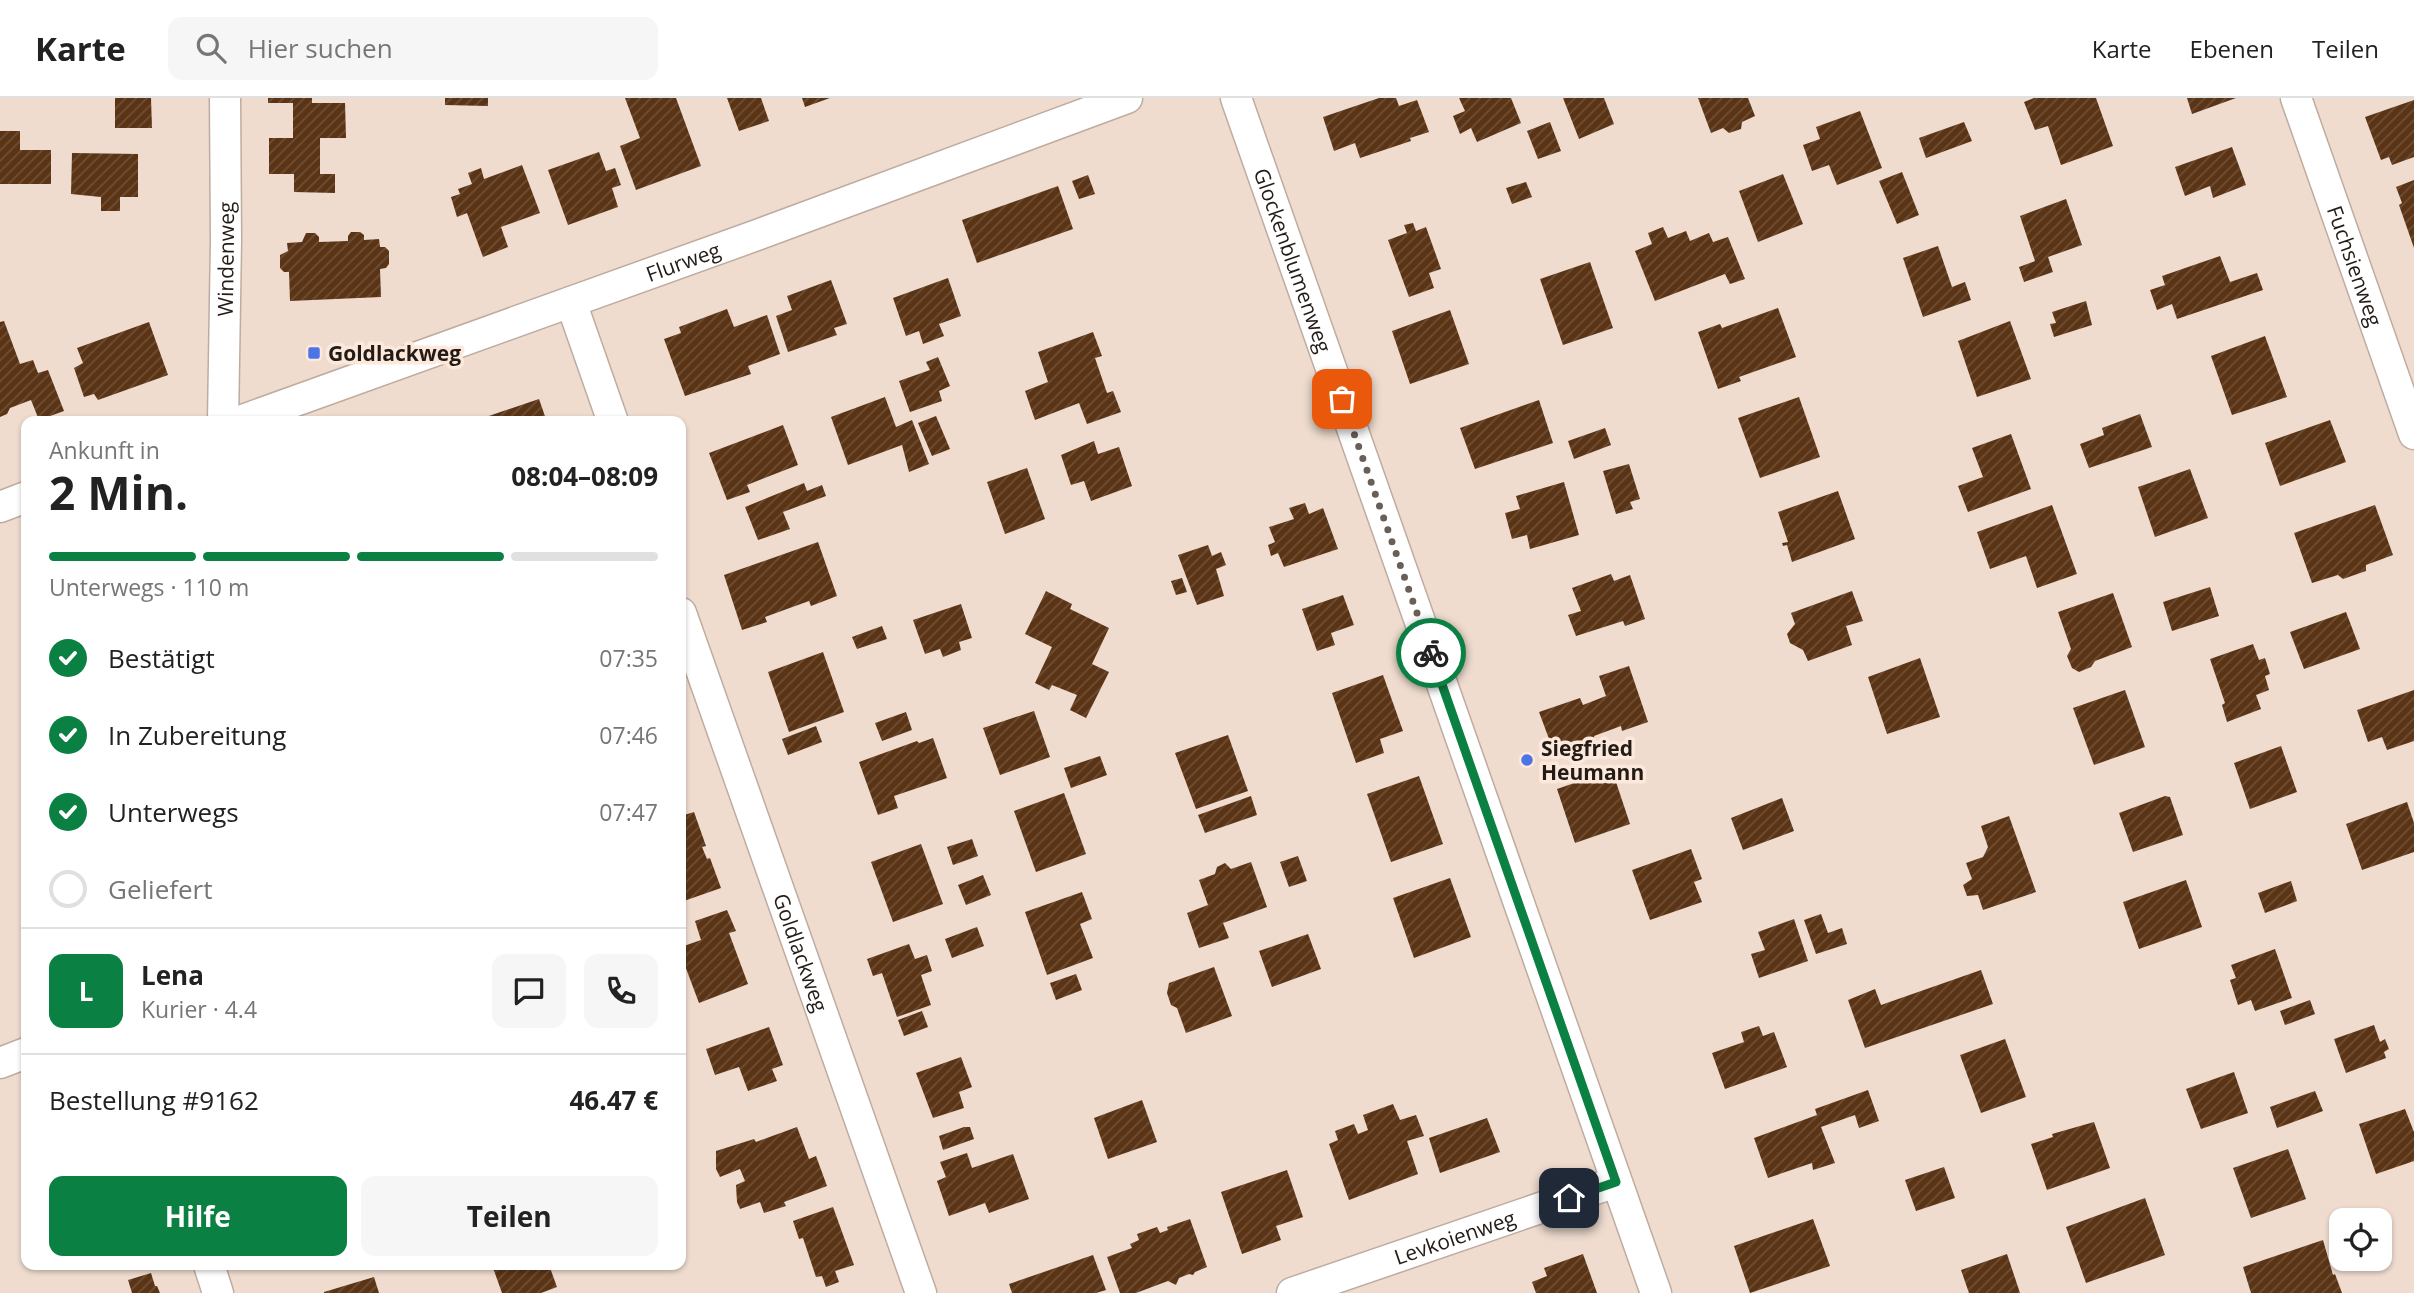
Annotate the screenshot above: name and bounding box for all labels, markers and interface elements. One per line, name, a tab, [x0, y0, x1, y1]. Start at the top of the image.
search box	[168, 17, 658, 80]
text: Karte	[35, 26, 126, 71]
icon: search	[192, 29, 230, 67]
text: Hier suchen	[248, 30, 393, 66]
text: Karte	[2092, 32, 2152, 65]
text: Ebenen	[2190, 32, 2274, 65]
text: Teilen	[2312, 32, 2379, 65]
street label: Glockenblumenweg	[1248, 164, 1338, 356]
street label: Windenweg	[211, 202, 240, 317]
street label: Fuchsienweg	[2321, 202, 2389, 330]
street label: Flurweg	[642, 235, 724, 288]
place label: Goldlackweg	[328, 339, 461, 367]
marker: Goldlackweg	[306, 345, 322, 361]
pin	[1312, 369, 1372, 429]
icon: bag	[1323, 380, 1361, 418]
text: Ankunft in	[49, 434, 160, 466]
text: 08:04–08:09	[511, 458, 658, 494]
text: 2 Min.	[49, 461, 188, 523]
text: Unterwegs · 110 m	[49, 571, 249, 603]
courier	[1396, 618, 1466, 688]
icon: bike	[1412, 634, 1450, 672]
icon: check	[49, 639, 87, 677]
text: Bestätigt	[108, 640, 215, 676]
text: 07:35	[599, 642, 658, 674]
icon: check	[49, 716, 87, 754]
text: In Zubereitung	[108, 717, 286, 753]
text: 07:46	[599, 719, 658, 751]
place label: Siegfried Heumann	[1541, 734, 1644, 786]
marker: Siegfried Heumann	[1519, 752, 1535, 768]
icon: check	[49, 793, 87, 831]
text: Unterwegs	[108, 794, 239, 830]
text: 07:47	[599, 796, 658, 828]
text: Geliefert	[108, 871, 212, 907]
street label: Goldlackweg	[767, 890, 835, 1015]
button: chat	[492, 954, 566, 1028]
button: phone	[584, 954, 658, 1028]
text: Lena	[141, 957, 204, 993]
text: L	[79, 973, 93, 1009]
text: Kurier · 4.4	[141, 993, 257, 1025]
text: Bestellung #9162	[49, 1082, 259, 1118]
text: 46.47 €	[570, 1082, 658, 1118]
pin	[1539, 1168, 1599, 1228]
button: Hilfe	[49, 1176, 347, 1256]
button: Teilen	[361, 1176, 658, 1256]
icon: home	[1550, 1179, 1588, 1217]
street label: Levkoienweg	[1390, 1204, 1519, 1271]
map controls	[2329, 1208, 2392, 1271]
button: locate	[2329, 1208, 2392, 1271]

